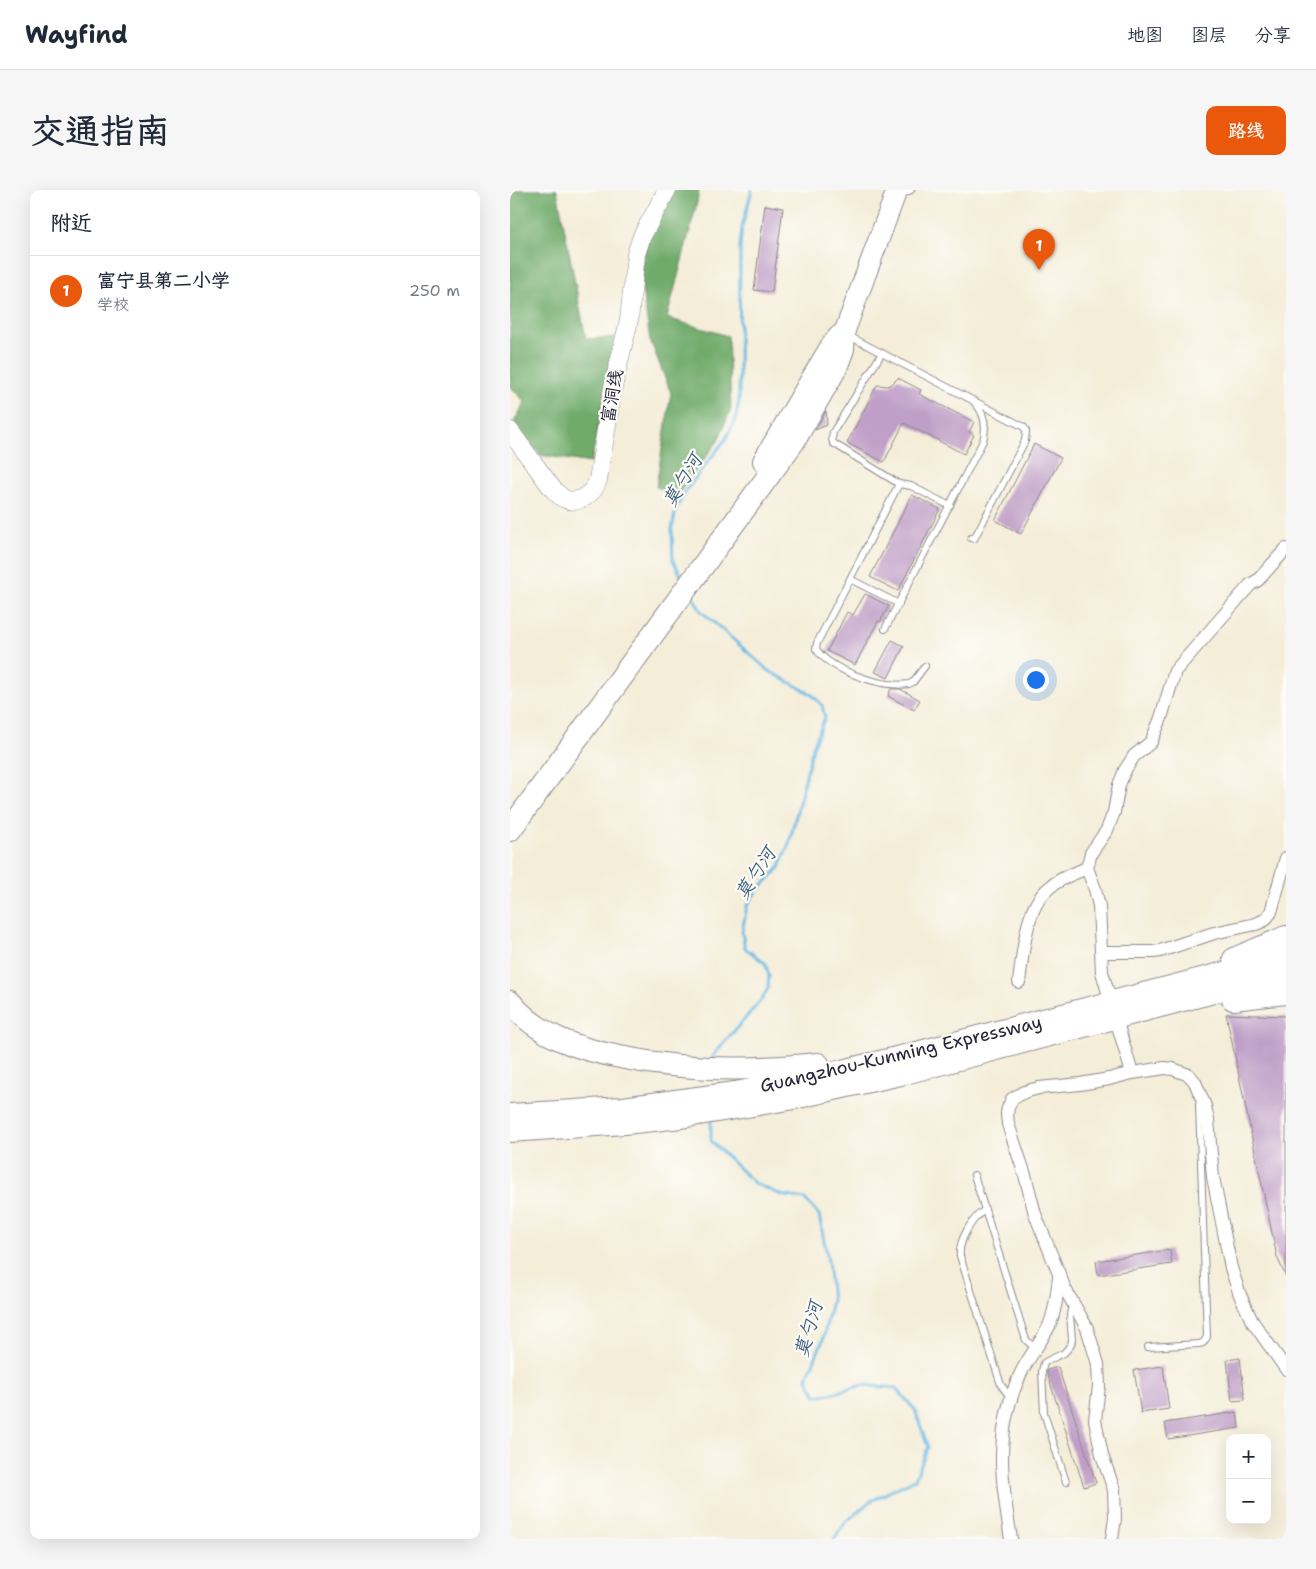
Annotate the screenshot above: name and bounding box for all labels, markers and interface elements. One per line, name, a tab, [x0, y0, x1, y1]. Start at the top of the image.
text: Wayfind	[25, 19, 128, 51]
text: 地图	[1127, 23, 1163, 47]
text: 图层	[1191, 23, 1227, 47]
text: 分享	[1255, 23, 1291, 47]
button: 路线	[1206, 106, 1286, 155]
text: 交通指南	[30, 107, 170, 154]
text: 附近	[50, 209, 92, 237]
pin: 1	[1023, 229, 1055, 270]
text: 富宁县第二小学	[97, 268, 230, 293]
text: 1	[62, 280, 70, 301]
text: 250 m	[409, 280, 460, 301]
text: 学校	[97, 294, 129, 315]
street label: 富洞线	[595, 367, 629, 425]
water label: 莫勺河	[657, 447, 709, 511]
your location	[1023, 667, 1049, 693]
water label: 莫勺河	[729, 840, 783, 904]
street label: Guangzhou-Kunming Expressway	[758, 1010, 1044, 1098]
water label: 莫勺河	[789, 1295, 829, 1360]
map controls	[1226, 1434, 1271, 1524]
button: +	[1226, 1434, 1271, 1479]
button: −	[1226, 1479, 1271, 1524]

